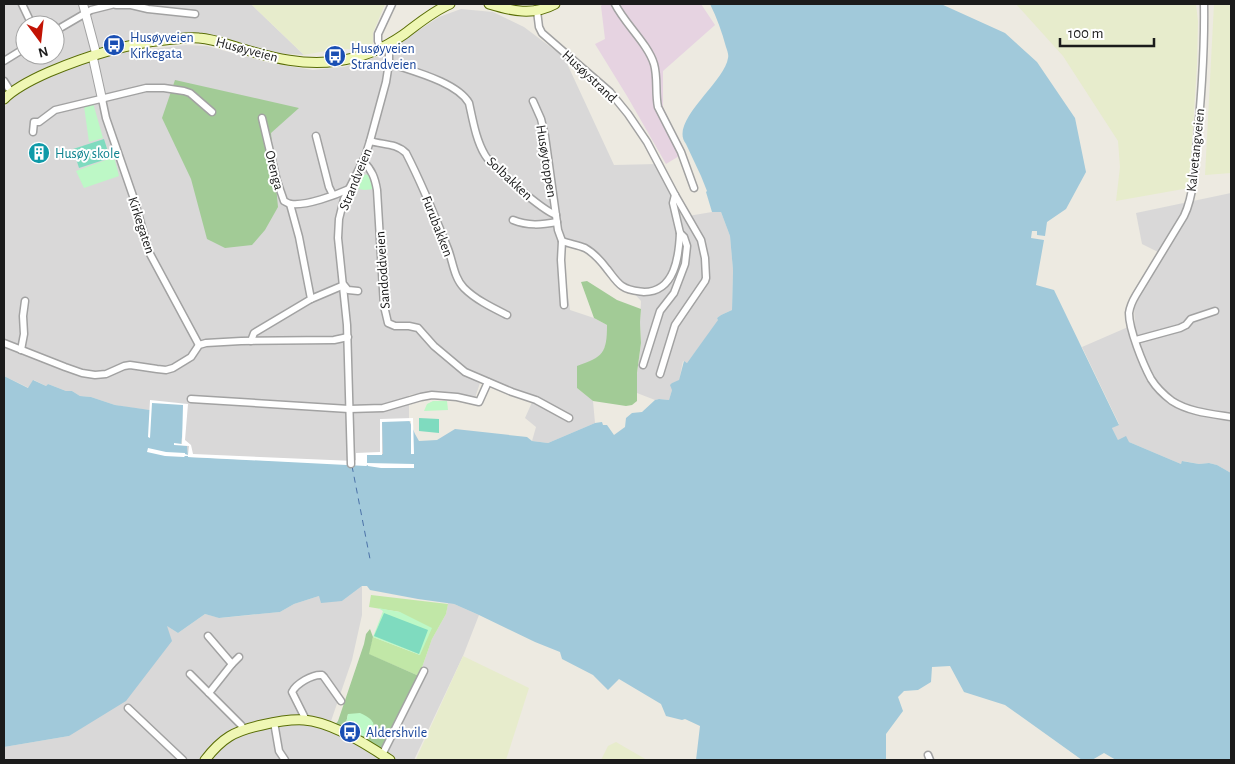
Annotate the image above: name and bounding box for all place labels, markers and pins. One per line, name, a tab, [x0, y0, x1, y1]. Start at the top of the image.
place label: Husøyveien Kirkegata	[130, 31, 194, 61]
bus stop icon: Husøyveien Kirkegata	[102, 33, 126, 57]
place label: Husøyveien Strandveien	[351, 42, 417, 72]
bus stop icon: Husøyveien Strandveien	[323, 44, 347, 68]
building icon: Husøy skole	[27, 141, 51, 165]
place label: Husøy skole	[55, 147, 120, 161]
bus stop icon: Aldershvile	[338, 720, 362, 744]
place label: Aldershvile	[366, 726, 427, 740]

